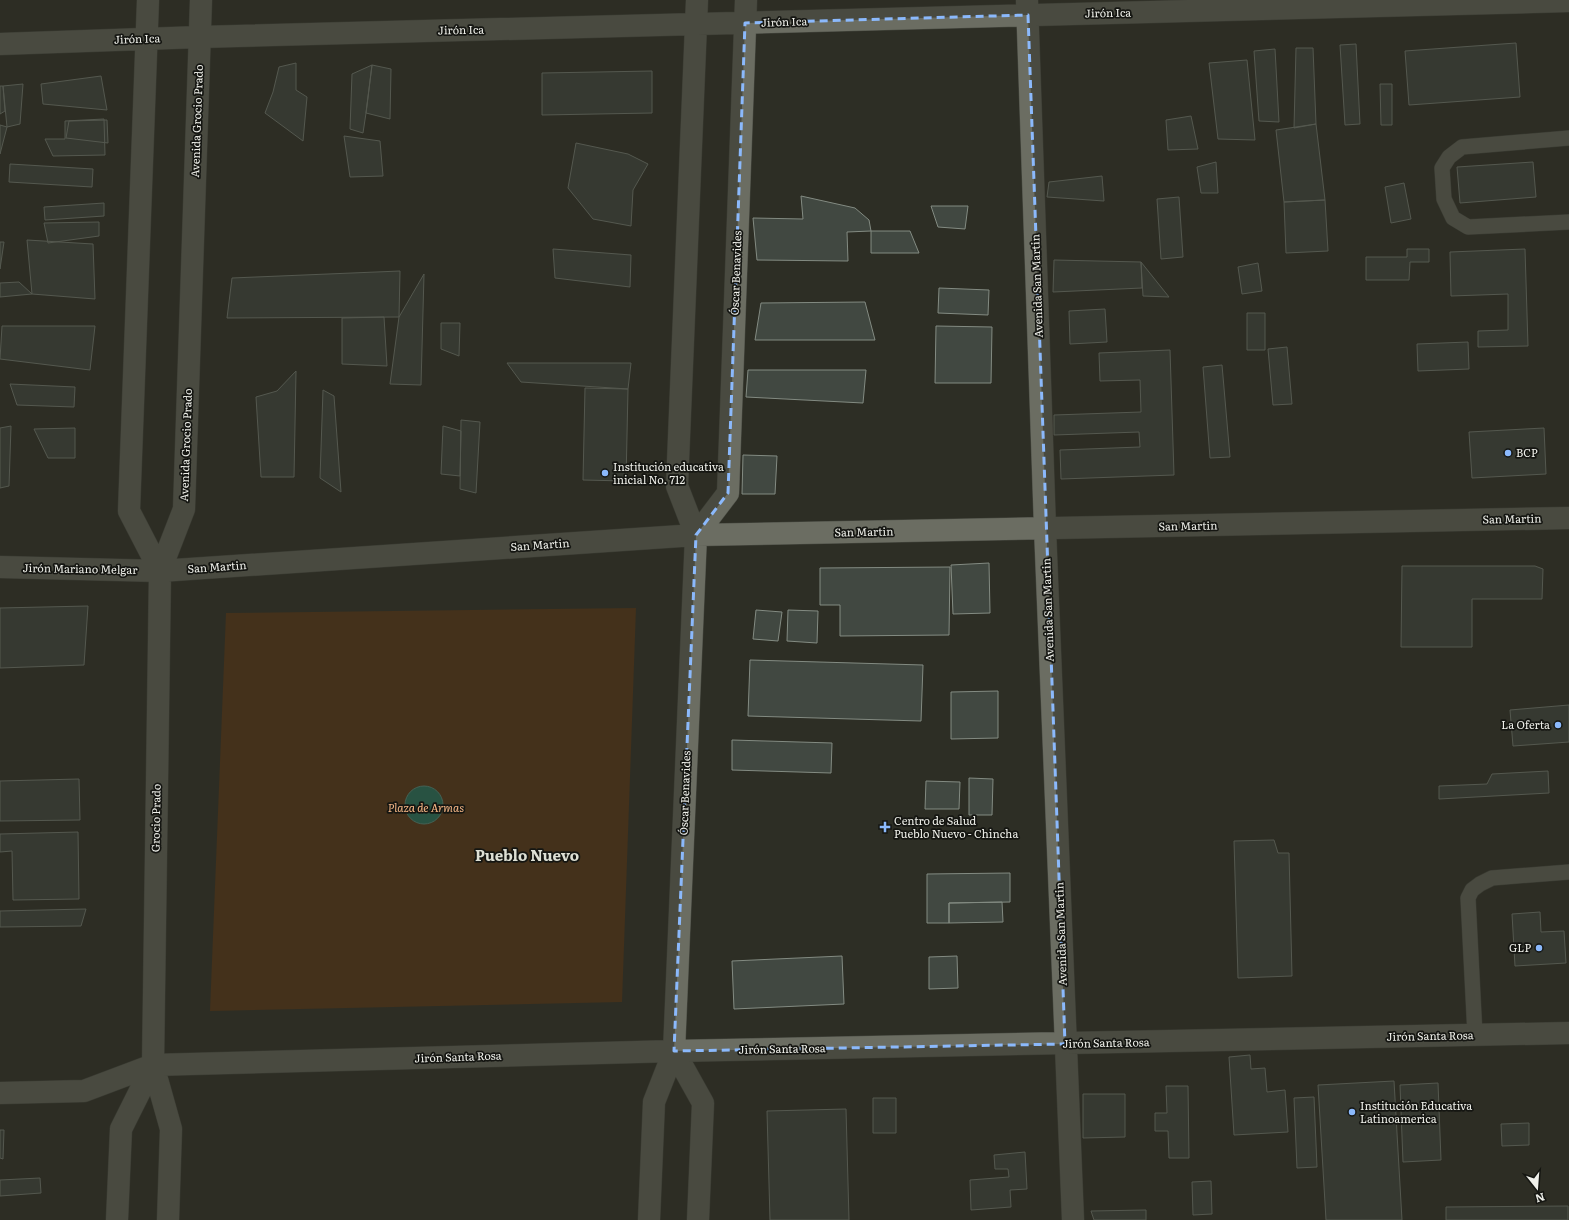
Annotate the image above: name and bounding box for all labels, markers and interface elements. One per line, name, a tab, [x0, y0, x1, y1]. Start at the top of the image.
street label: Jirón Ica	[1085, 4, 1131, 20]
street label: Jirón Ica	[760, 12, 808, 30]
street label: Jirón Ica	[438, 21, 484, 37]
street label: Jirón Ica	[113, 29, 161, 47]
street label: Avenida Grocio Prado	[186, 64, 206, 178]
street label: Óscar Benavides	[726, 230, 744, 316]
street label: Avenida San Martin	[1026, 234, 1046, 338]
street label: Avenida Grocio Prado	[175, 388, 195, 502]
place label: BCP	[1516, 444, 1538, 460]
marker: BCP	[1503, 448, 1513, 458]
place label: Institución educativa inicial No. 712	[613, 458, 724, 487]
marker: Institución educativa inicial No. 712	[600, 468, 610, 478]
street label: San Martin	[1482, 509, 1542, 527]
street label: San Martin	[1158, 516, 1218, 534]
street label: San Martin	[834, 522, 894, 540]
street label: San Martin	[510, 534, 570, 554]
street label: San Martin	[187, 556, 247, 576]
street label: Avenida San Martin	[1037, 558, 1057, 662]
street label: Jirón Mariano Melgar	[22, 559, 138, 577]
place label: La Oferta	[1501, 716, 1550, 732]
marker: La Oferta	[1553, 720, 1563, 730]
street label: Óscar Benavides	[675, 750, 693, 836]
street label: Grocio Prado	[146, 784, 164, 852]
park label: Plaza de Armas	[388, 799, 464, 815]
place label: Centro de Salud Pueblo Nuevo - Chincha	[894, 812, 1018, 841]
marker: Centro de Salud Pueblo Nuevo - Chincha	[879, 821, 891, 833]
district label: Pueblo Nuevo	[475, 843, 579, 866]
street label: Avenida San Martin	[1050, 882, 1070, 986]
place label: GLP	[1509, 939, 1531, 955]
marker: GLP	[1534, 943, 1544, 953]
street label: Jirón Santa Rosa	[1386, 1026, 1474, 1044]
street label: Jirón Santa Rosa	[1062, 1033, 1150, 1051]
street label: Jirón Santa Rosa	[738, 1039, 826, 1057]
street label: Jirón Santa Rosa	[414, 1046, 502, 1066]
place label: Institución Educativa Latinoamerica	[1360, 1097, 1472, 1126]
marker: Institución Educativa Latinoamerica	[1347, 1107, 1357, 1117]
north arrow	[1517, 1168, 1557, 1208]
text: N	[1533, 1190, 1547, 1208]

